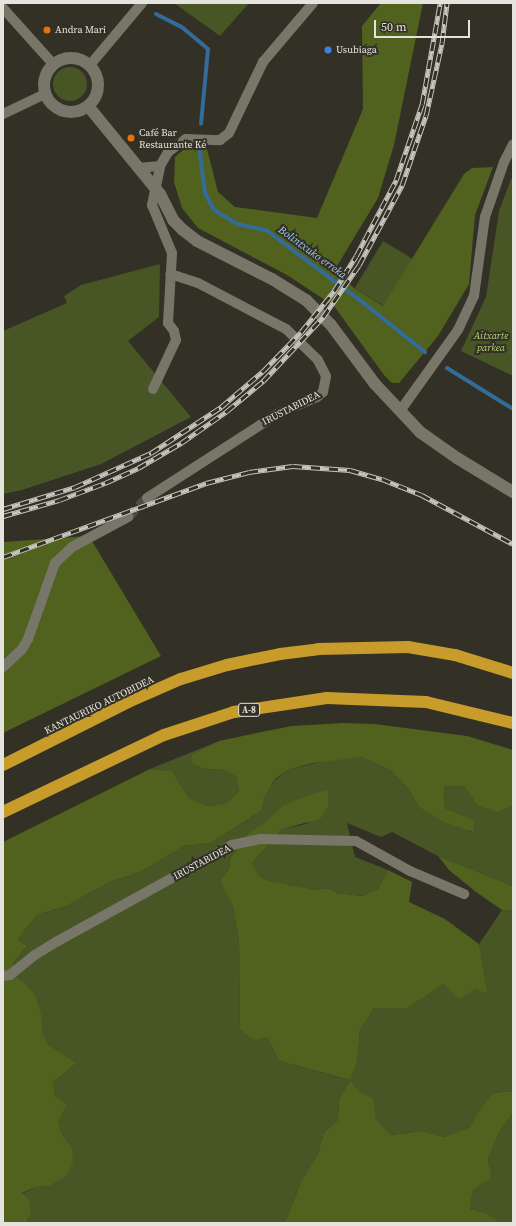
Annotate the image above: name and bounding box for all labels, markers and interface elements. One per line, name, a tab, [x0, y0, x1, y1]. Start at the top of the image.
scale bar	[376, 12, 472, 38]
text: 50 m	[381, 19, 407, 35]
place label: Andra Mari	[55, 24, 106, 36]
marker: Andra Mari	[42, 25, 52, 35]
place label: Usubiaga	[336, 44, 377, 56]
marker: Usubiaga	[323, 45, 333, 55]
place label: Café Bar Restaurante Ké	[139, 126, 206, 150]
marker: Café Bar Restaurante Ké	[126, 133, 136, 143]
water label: Bolintxuko erreka	[275, 224, 349, 282]
park label: Aitxarte parkea	[474, 329, 508, 352]
street label: IRUSTABIDEA	[260, 388, 322, 428]
street label: KANTAURIKO AUTOBIDEA	[42, 673, 156, 737]
road number: A-8	[238, 703, 260, 717]
street label: IRUSTABIDEA	[171, 842, 233, 882]

